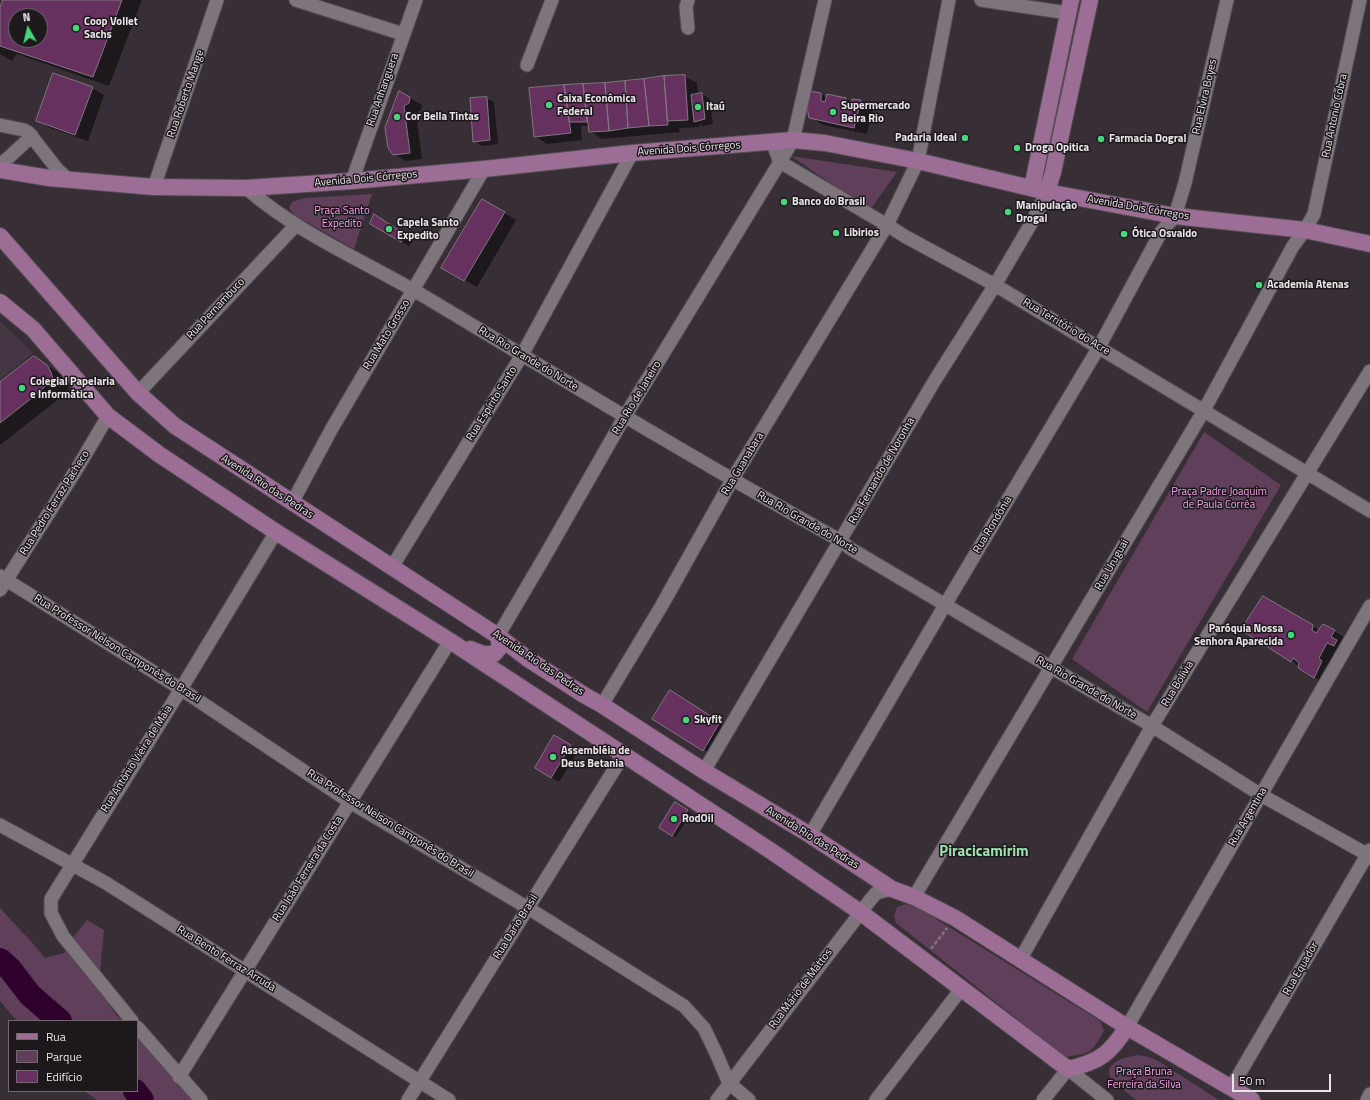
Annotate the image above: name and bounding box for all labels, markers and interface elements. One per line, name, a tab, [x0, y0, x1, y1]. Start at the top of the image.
north arrow	[8, 8, 48, 48]
text: N	[22, 9, 31, 26]
place label: Coop Vollet Sachs	[84, 15, 138, 41]
marker: Coop Vollet Sachs	[71, 23, 81, 33]
street label: Rua Roberto Mange	[165, 48, 207, 140]
street label: Rua Anhanguera	[364, 52, 402, 128]
street label: Rua Elvira Boyes	[1190, 58, 1220, 136]
street label: Rua Antonio Cobra	[1320, 73, 1350, 159]
place label: Caixa Econômica Federal	[557, 92, 636, 118]
place label: Supermercado Beira Rio	[841, 99, 910, 125]
marker: Caixa Econômica Federal	[544, 100, 554, 110]
place label: Itaú	[706, 100, 725, 114]
marker: Itaú	[693, 102, 703, 112]
marker: Supermercado Beira Rio	[828, 107, 838, 117]
place label: Cor Bella Tintas	[405, 110, 479, 124]
marker: Cor Bella Tintas	[392, 112, 402, 122]
place label: Padaria Ideal	[895, 131, 957, 145]
place label: Farmacia Dogral	[1109, 132, 1186, 146]
marker: Padaria Ideal	[960, 133, 970, 143]
marker: Farmacia Dogral	[1096, 134, 1106, 144]
street label: Avenida Dois Córregos	[637, 139, 741, 159]
place label: Droga Opitica	[1025, 141, 1089, 155]
marker: Droga Opitica	[1012, 143, 1022, 153]
street label: Avenida Dois Córregos	[314, 168, 418, 190]
street label: Avenida Dois Córregos	[1086, 193, 1190, 223]
place label: Banco do Brasil	[792, 195, 865, 209]
marker: Banco do Brasil	[779, 197, 789, 207]
place label: Manipulação Drogal	[1016, 199, 1077, 225]
park label: Praça Santo Expedito	[314, 204, 370, 230]
marker: Manipulação Drogal	[1003, 207, 1013, 217]
place label: Capela Santo Expedito	[397, 216, 459, 242]
marker: Capela Santo Expedito	[384, 224, 394, 234]
place label: Libirios	[844, 226, 879, 240]
place label: Ótica Osvaldo	[1132, 227, 1197, 241]
marker: Libirios	[831, 228, 841, 238]
marker: Ótica Osvaldo	[1119, 229, 1129, 239]
street label: Rua Pernambuco	[184, 276, 248, 342]
place label: Academia Atenas	[1267, 278, 1349, 292]
marker: Academia Atenas	[1254, 280, 1264, 290]
street label: Rua Território do Acre	[1020, 296, 1112, 358]
street label: Rua Mato Grosso	[361, 297, 413, 373]
street label: Rua Rio Grande do Norte	[476, 324, 580, 394]
street label: Rua Rio de Janeiro	[610, 359, 664, 437]
street label: Rua Espírito Santo	[464, 364, 520, 444]
place label: Colegial Papelaria e Informática	[30, 375, 115, 401]
marker: Colegial Papelaria e Informática	[17, 383, 27, 393]
street label: Rua Fernando de Noronha	[846, 415, 918, 527]
street label: Rua Guanabara	[719, 430, 767, 498]
street label: Rua Pedro Ferraz Pacheco	[17, 448, 93, 558]
street label: Avenida Rio das Pedras	[218, 452, 316, 522]
park label: Praça Padre Joaquim de Paula Corrêa	[1171, 485, 1267, 511]
street label: Rua Rio Grande do Norte	[754, 489, 860, 557]
street label: Rua Rondônia	[971, 494, 1015, 556]
street label: Rua Uruguai	[1092, 537, 1132, 593]
street label: Rua Professor Nelson Camponês do Brasil	[31, 592, 203, 706]
place label: Paróquia Nossa Senhora Aparecida	[1194, 622, 1283, 648]
street label: Avenida Rio das Pedras	[490, 627, 586, 699]
marker: Paróquia Nossa Senhora Aparecida	[1286, 630, 1296, 640]
street label: Rua Rio Grande do Norte	[1033, 654, 1139, 722]
street label: Rua Bolívia	[1159, 659, 1197, 709]
street label: Rua Antônio Vieira de Maia	[99, 703, 175, 815]
place label: Skyfit	[694, 713, 722, 727]
marker: Skyfit	[681, 715, 691, 725]
place label: Assembléia de Deus Betania	[561, 744, 630, 770]
marker: Assembléia de Deus Betania	[548, 752, 558, 762]
street label: Rua Professor Nelson Camponês do Brasil	[304, 767, 476, 881]
street label: Rua Argentina	[1226, 785, 1270, 849]
street label: Avenida Rio das Pedras	[763, 804, 861, 872]
place label: RodOil	[682, 812, 714, 826]
street label: Rua João Ferreira da Costa	[270, 814, 346, 924]
marker: RodOil	[669, 814, 679, 824]
district label: Piracicamirim	[939, 843, 1029, 861]
street label: Rua Dario Brasil	[491, 892, 541, 962]
street label: Rua Bento Ferraz Arruda	[174, 923, 278, 995]
street label: Rua Equador	[1281, 940, 1321, 998]
street label: Rua Mário de Mattos	[767, 946, 835, 1032]
legend	[8, 1020, 138, 1092]
text: Rua	[46, 1027, 66, 1046]
text: Parque	[46, 1047, 82, 1066]
park label: Praça Bruna Ferreira da Silva	[1107, 1065, 1181, 1091]
scale bar	[1234, 1066, 1333, 1092]
text: Edifício	[46, 1067, 82, 1086]
text: 50 m	[1239, 1071, 1265, 1090]

